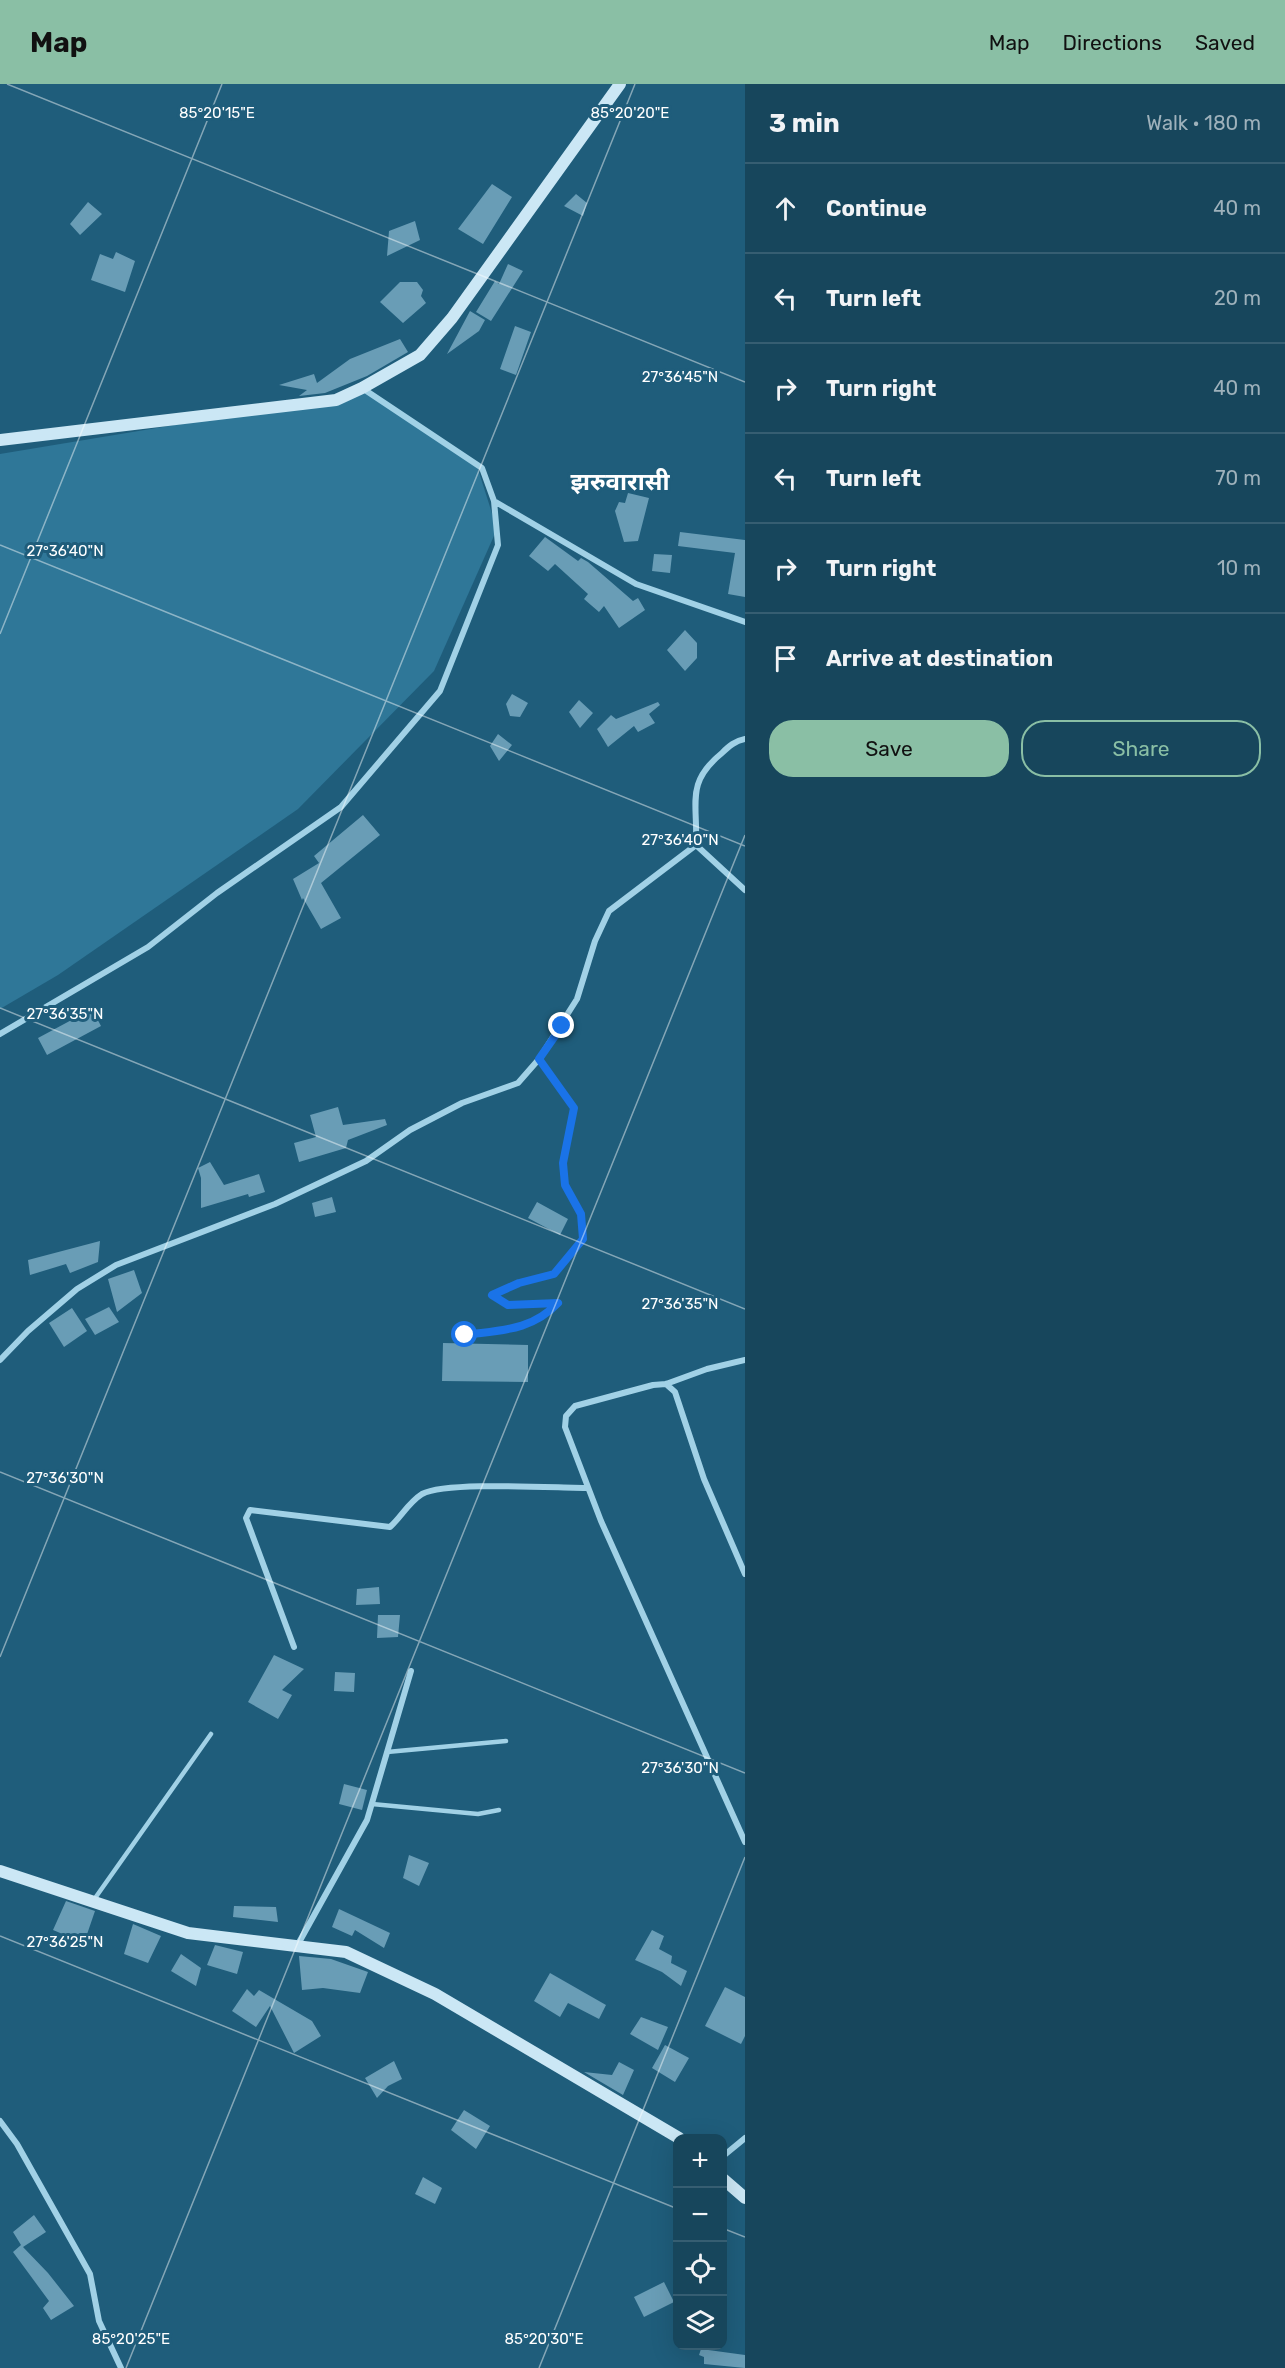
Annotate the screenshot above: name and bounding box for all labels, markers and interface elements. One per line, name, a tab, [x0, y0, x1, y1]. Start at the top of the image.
text: Map	[30, 26, 87, 59]
text: Map	[989, 30, 1030, 55]
text: Directions	[1063, 30, 1162, 55]
text: Saved	[1195, 30, 1255, 55]
text: 85°20'15"E	[179, 104, 255, 122]
text: 85°20'20"E	[591, 104, 669, 122]
text: 3 min	[769, 108, 840, 139]
text: Walk · 180 m	[1146, 111, 1261, 135]
icon: ahead	[769, 192, 802, 225]
text: Continue	[826, 195, 927, 222]
text: 40 m	[1213, 196, 1261, 220]
icon: left	[769, 282, 802, 315]
text: Turn left	[826, 285, 921, 312]
text: 20 m	[1214, 286, 1261, 310]
text: 27°36'45"N	[642, 368, 718, 386]
icon: right	[769, 372, 802, 405]
text: Turn right	[826, 375, 936, 402]
text: 40 m	[1213, 376, 1261, 400]
icon: left	[769, 462, 802, 495]
text: Turn left	[826, 465, 921, 492]
text: 70 m	[1215, 466, 1261, 490]
district label: झरुवारासी	[571, 468, 670, 496]
text: 27°36'40"N	[26, 542, 104, 560]
icon: right	[769, 552, 802, 585]
text: Turn right	[826, 555, 936, 582]
text: 10 m	[1217, 556, 1261, 580]
icon: arrive	[769, 642, 802, 675]
text: Arrive at destination	[826, 645, 1053, 672]
button: Save	[769, 720, 1009, 777]
button: Share	[1021, 720, 1261, 777]
text: 27°36'40"N	[641, 831, 719, 849]
text: 27°36'35"N	[26, 1005, 104, 1023]
route end	[548, 1012, 574, 1038]
text: 27°36'35"N	[641, 1295, 719, 1313]
route start	[451, 1321, 477, 1347]
text: 27°36'30"N	[26, 1469, 104, 1487]
text: 27°36'30"N	[641, 1759, 719, 1777]
text: 27°36'25"N	[27, 1933, 103, 1951]
map controls	[673, 2134, 727, 2350]
button: +	[673, 2134, 727, 2188]
button: −	[673, 2188, 727, 2242]
button: locate	[673, 2242, 727, 2296]
button: layers	[673, 2296, 727, 2350]
text: 85°20'25"E	[92, 2330, 170, 2348]
text: 85°20'30"E	[504, 2330, 584, 2348]

